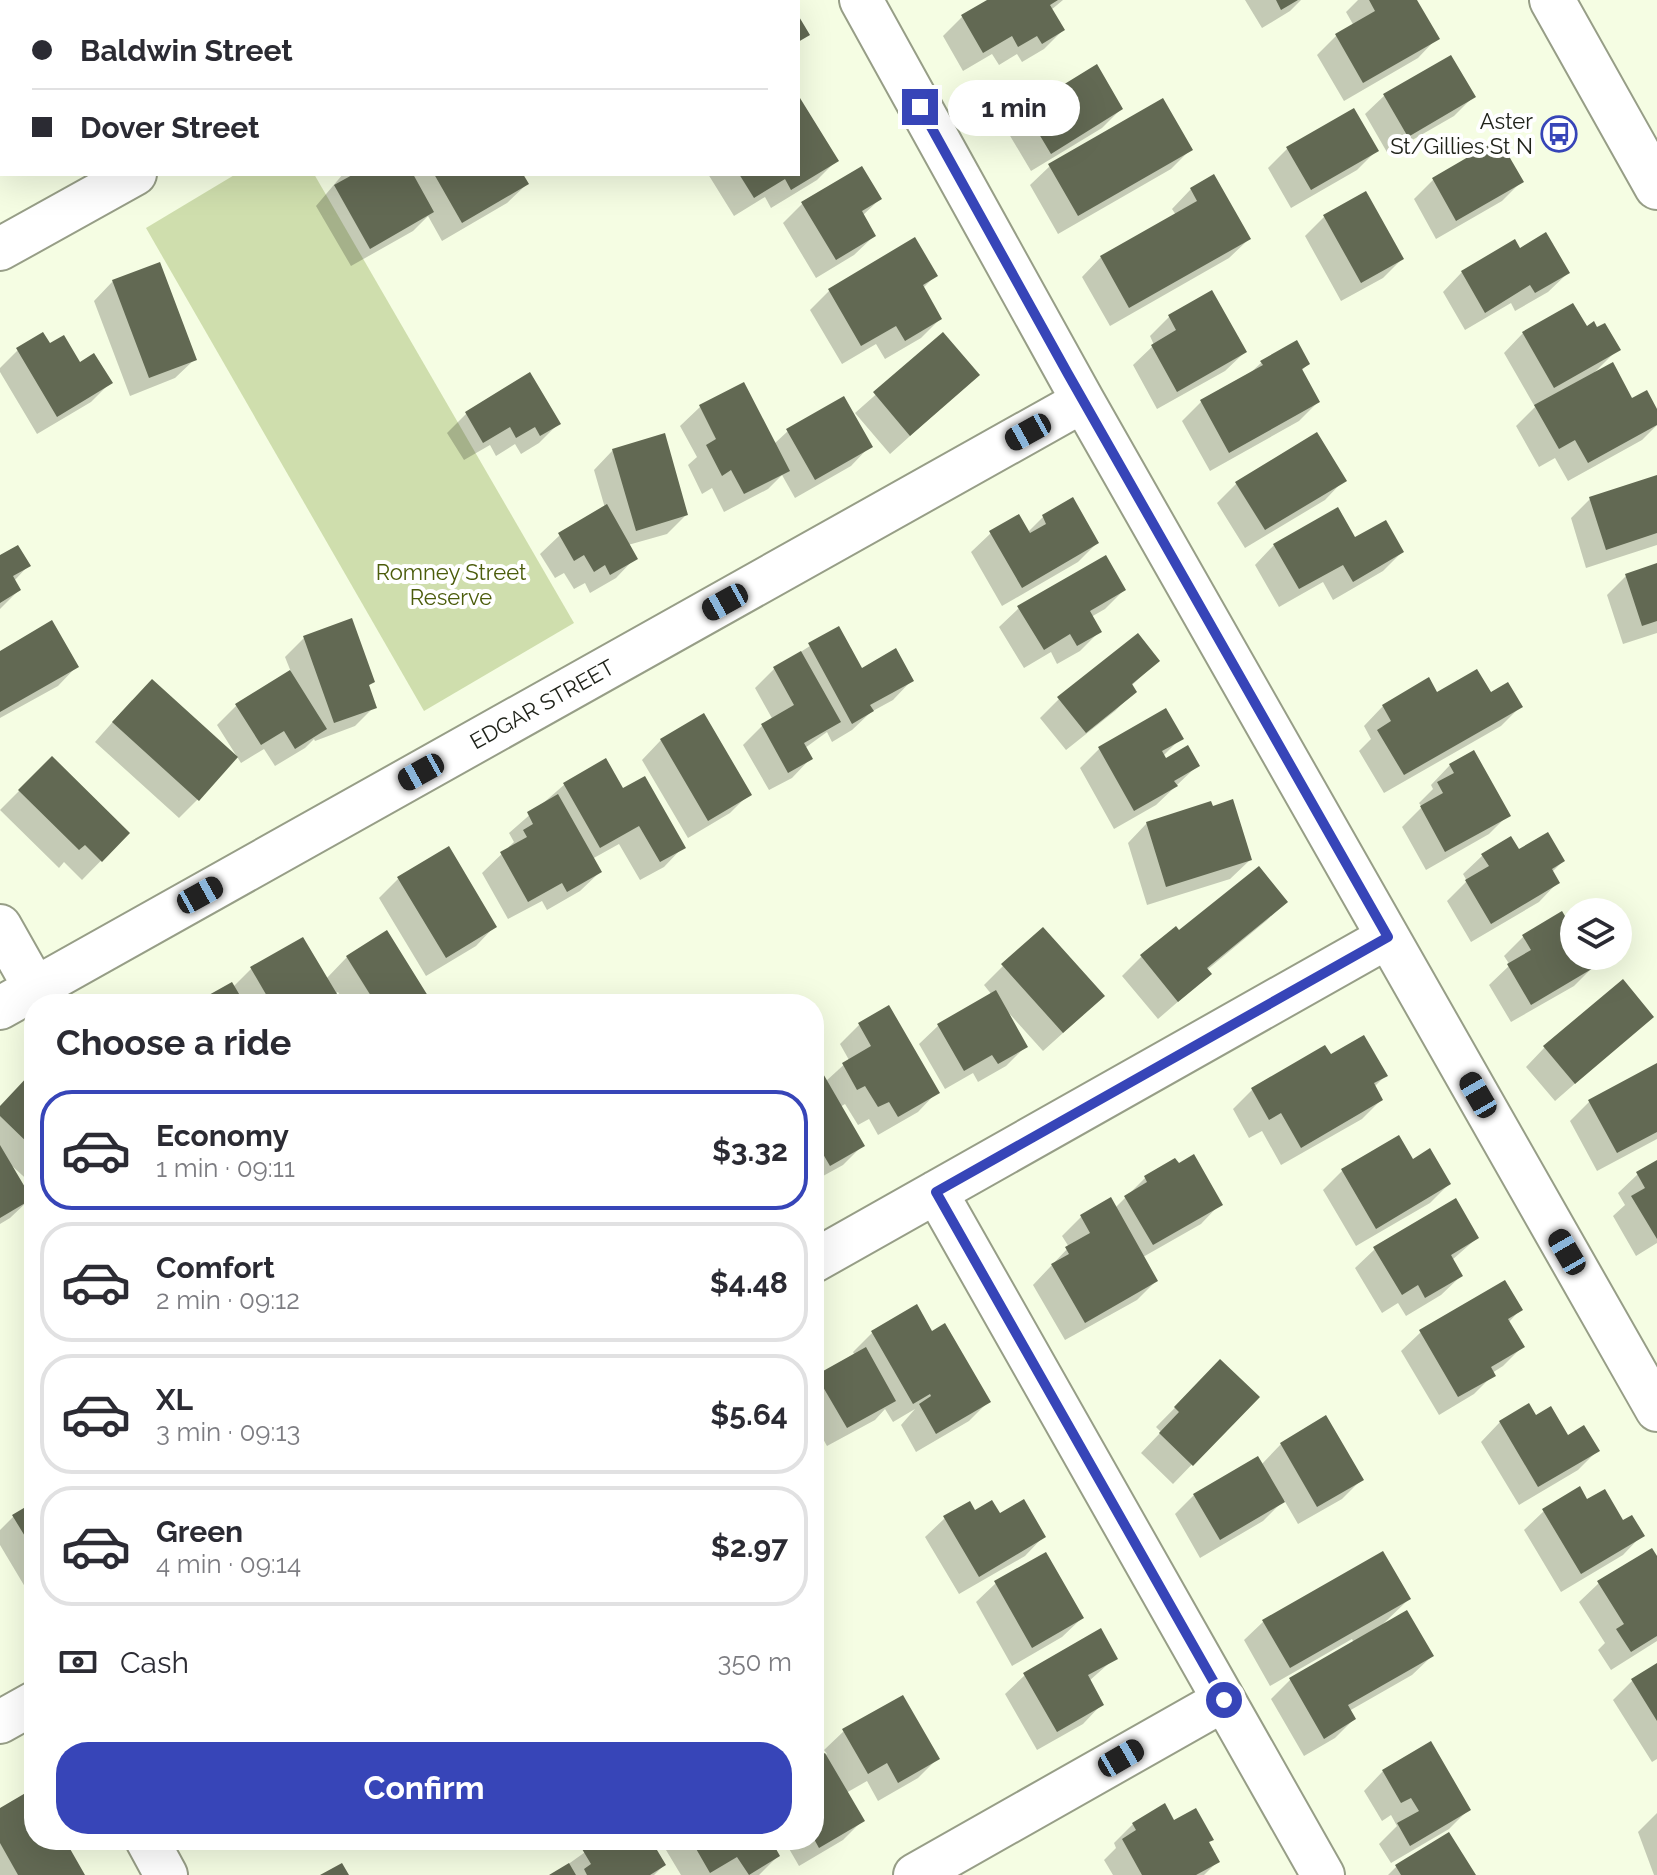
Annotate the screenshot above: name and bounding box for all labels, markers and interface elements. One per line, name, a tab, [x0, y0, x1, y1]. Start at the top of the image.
text: Baldwin Street	[80, 33, 293, 68]
callout: 1 min	[948, 79, 1080, 135]
route end	[902, 89, 938, 125]
text: 1 min	[981, 93, 1047, 123]
place label: Aster St/Gillies St N	[1390, 108, 1533, 159]
text: Dover Street	[80, 110, 259, 145]
bus stop icon: Aster St/Gillies St N	[1540, 115, 1578, 153]
car	[1001, 410, 1055, 454]
park label: Romney Street Reserve	[376, 559, 527, 610]
car	[698, 580, 752, 624]
street label: EDGAR STREET	[465, 653, 619, 754]
car	[394, 750, 448, 794]
car	[173, 873, 227, 917]
map controls	[1560, 898, 1632, 970]
button: layers	[1560, 898, 1632, 970]
text: Choose a ride	[56, 1021, 291, 1063]
car	[1456, 1068, 1500, 1122]
icon: car	[60, 1114, 132, 1186]
text: Economy	[156, 1118, 289, 1153]
text: $3.32	[712, 1133, 788, 1168]
text: 1 min · 09:11	[156, 1153, 295, 1183]
car	[1545, 1225, 1589, 1279]
icon: car	[60, 1246, 132, 1318]
text: Comfort	[156, 1250, 275, 1285]
text: $4.48	[710, 1265, 788, 1300]
text: 2 min · 09:12	[156, 1285, 300, 1315]
icon: car	[60, 1378, 132, 1450]
text: XL	[156, 1382, 193, 1417]
text: $5.64	[710, 1397, 788, 1432]
text: 3 min · 09:13	[156, 1417, 300, 1447]
icon: car	[60, 1510, 132, 1582]
text: Green	[156, 1514, 243, 1549]
text: $2.97	[711, 1529, 788, 1564]
text: 4 min · 09:14	[156, 1549, 301, 1579]
icon: cash	[56, 1640, 100, 1684]
text: Cash	[120, 1645, 189, 1680]
text: 350 m	[718, 1647, 792, 1677]
route start	[1206, 1682, 1242, 1718]
car	[1094, 1736, 1148, 1780]
button: Confirm	[56, 1742, 792, 1834]

